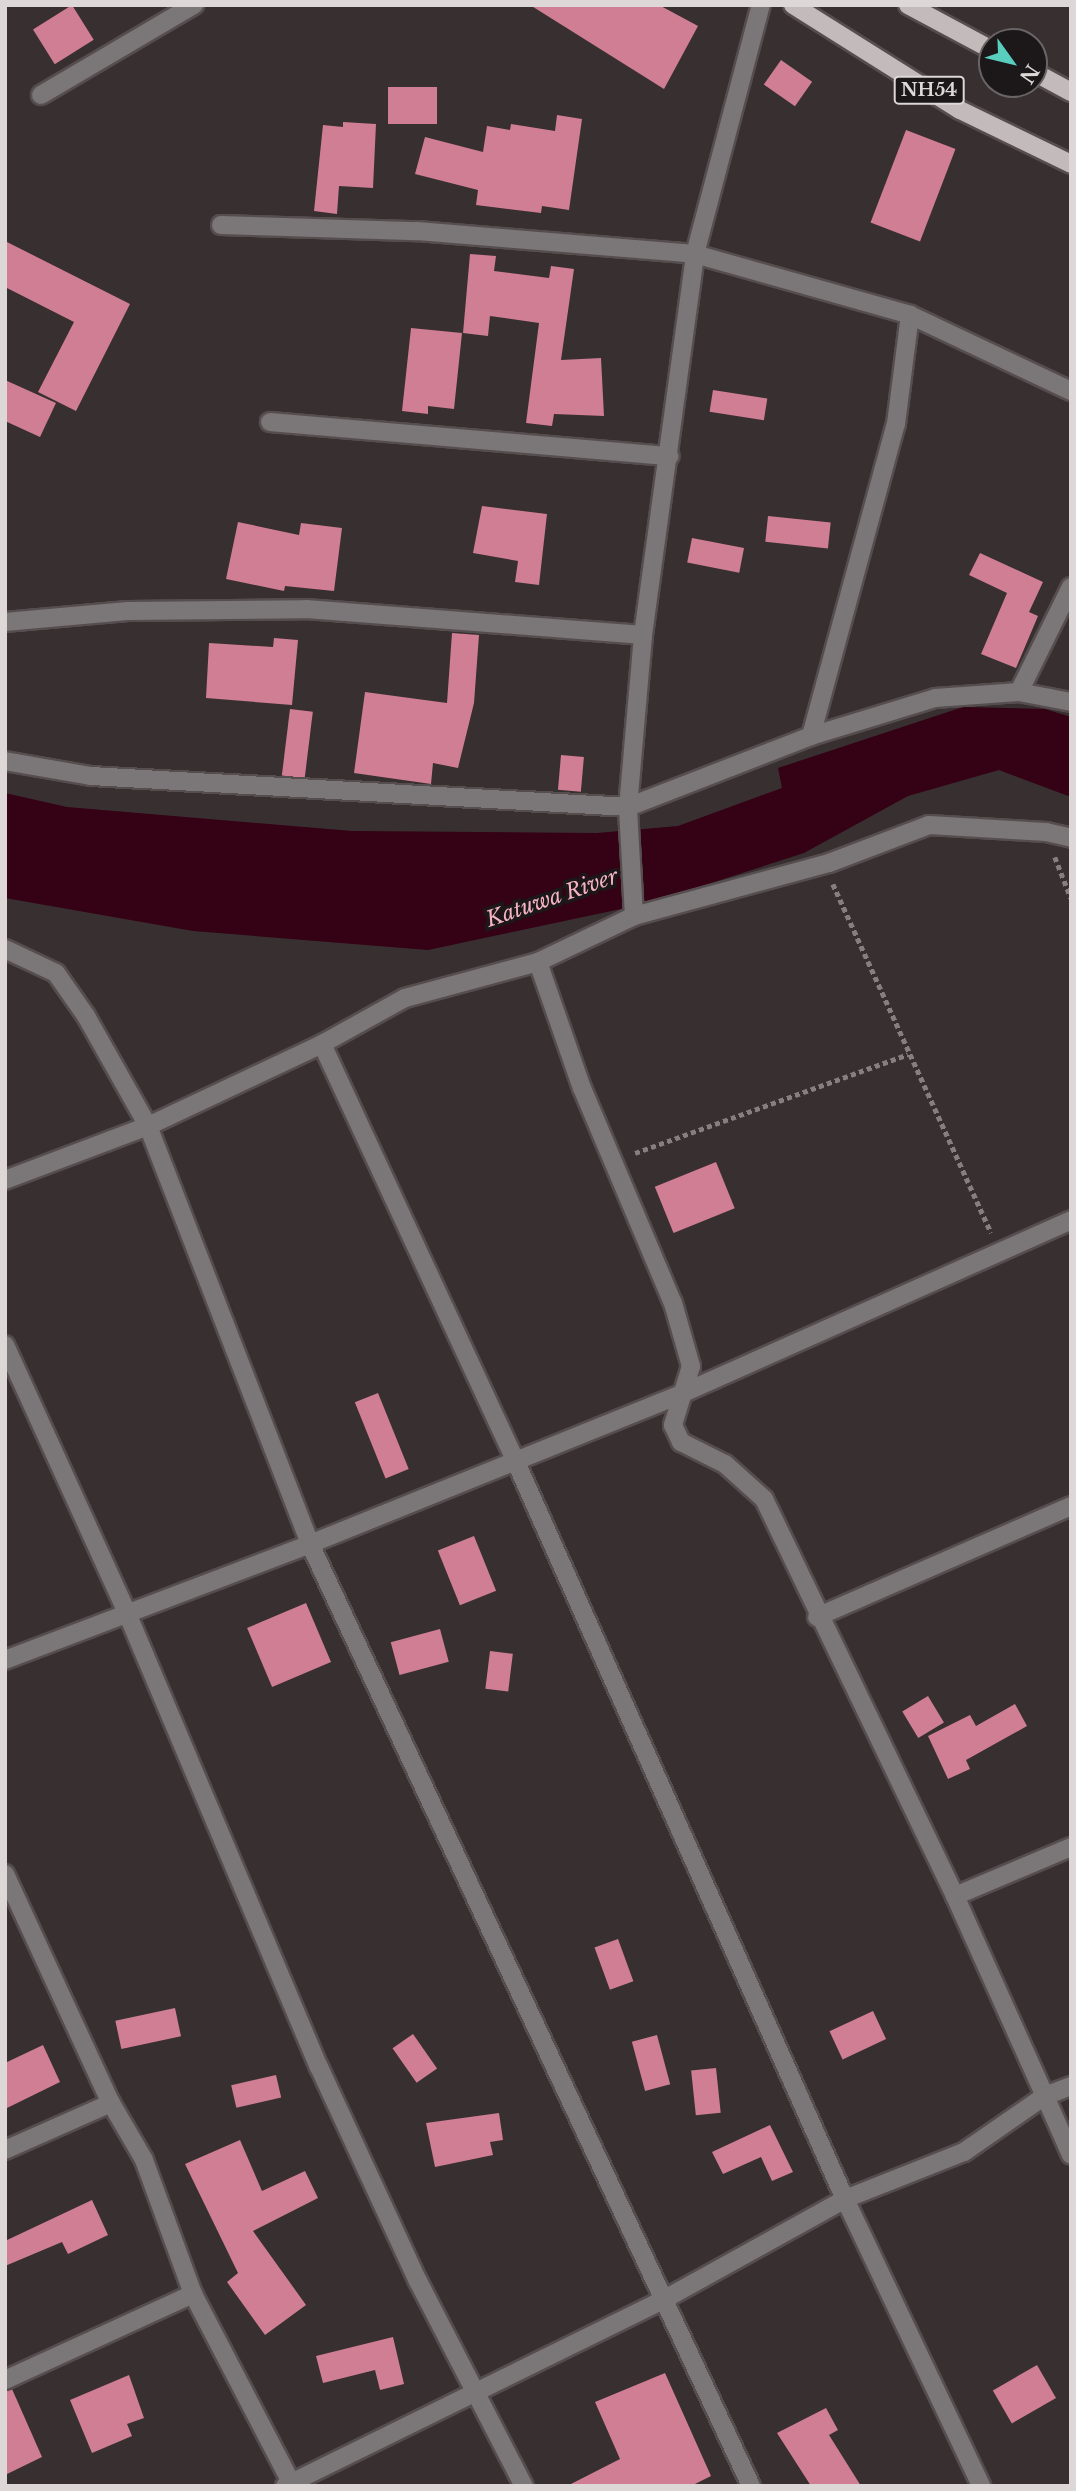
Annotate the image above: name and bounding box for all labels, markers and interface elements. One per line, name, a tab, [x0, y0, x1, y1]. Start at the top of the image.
north arrow	[978, 28, 1048, 98]
text: N	[1015, 60, 1044, 88]
road number: NH54	[892, 76, 966, 104]
water label: Katuwa River	[482, 863, 622, 933]

